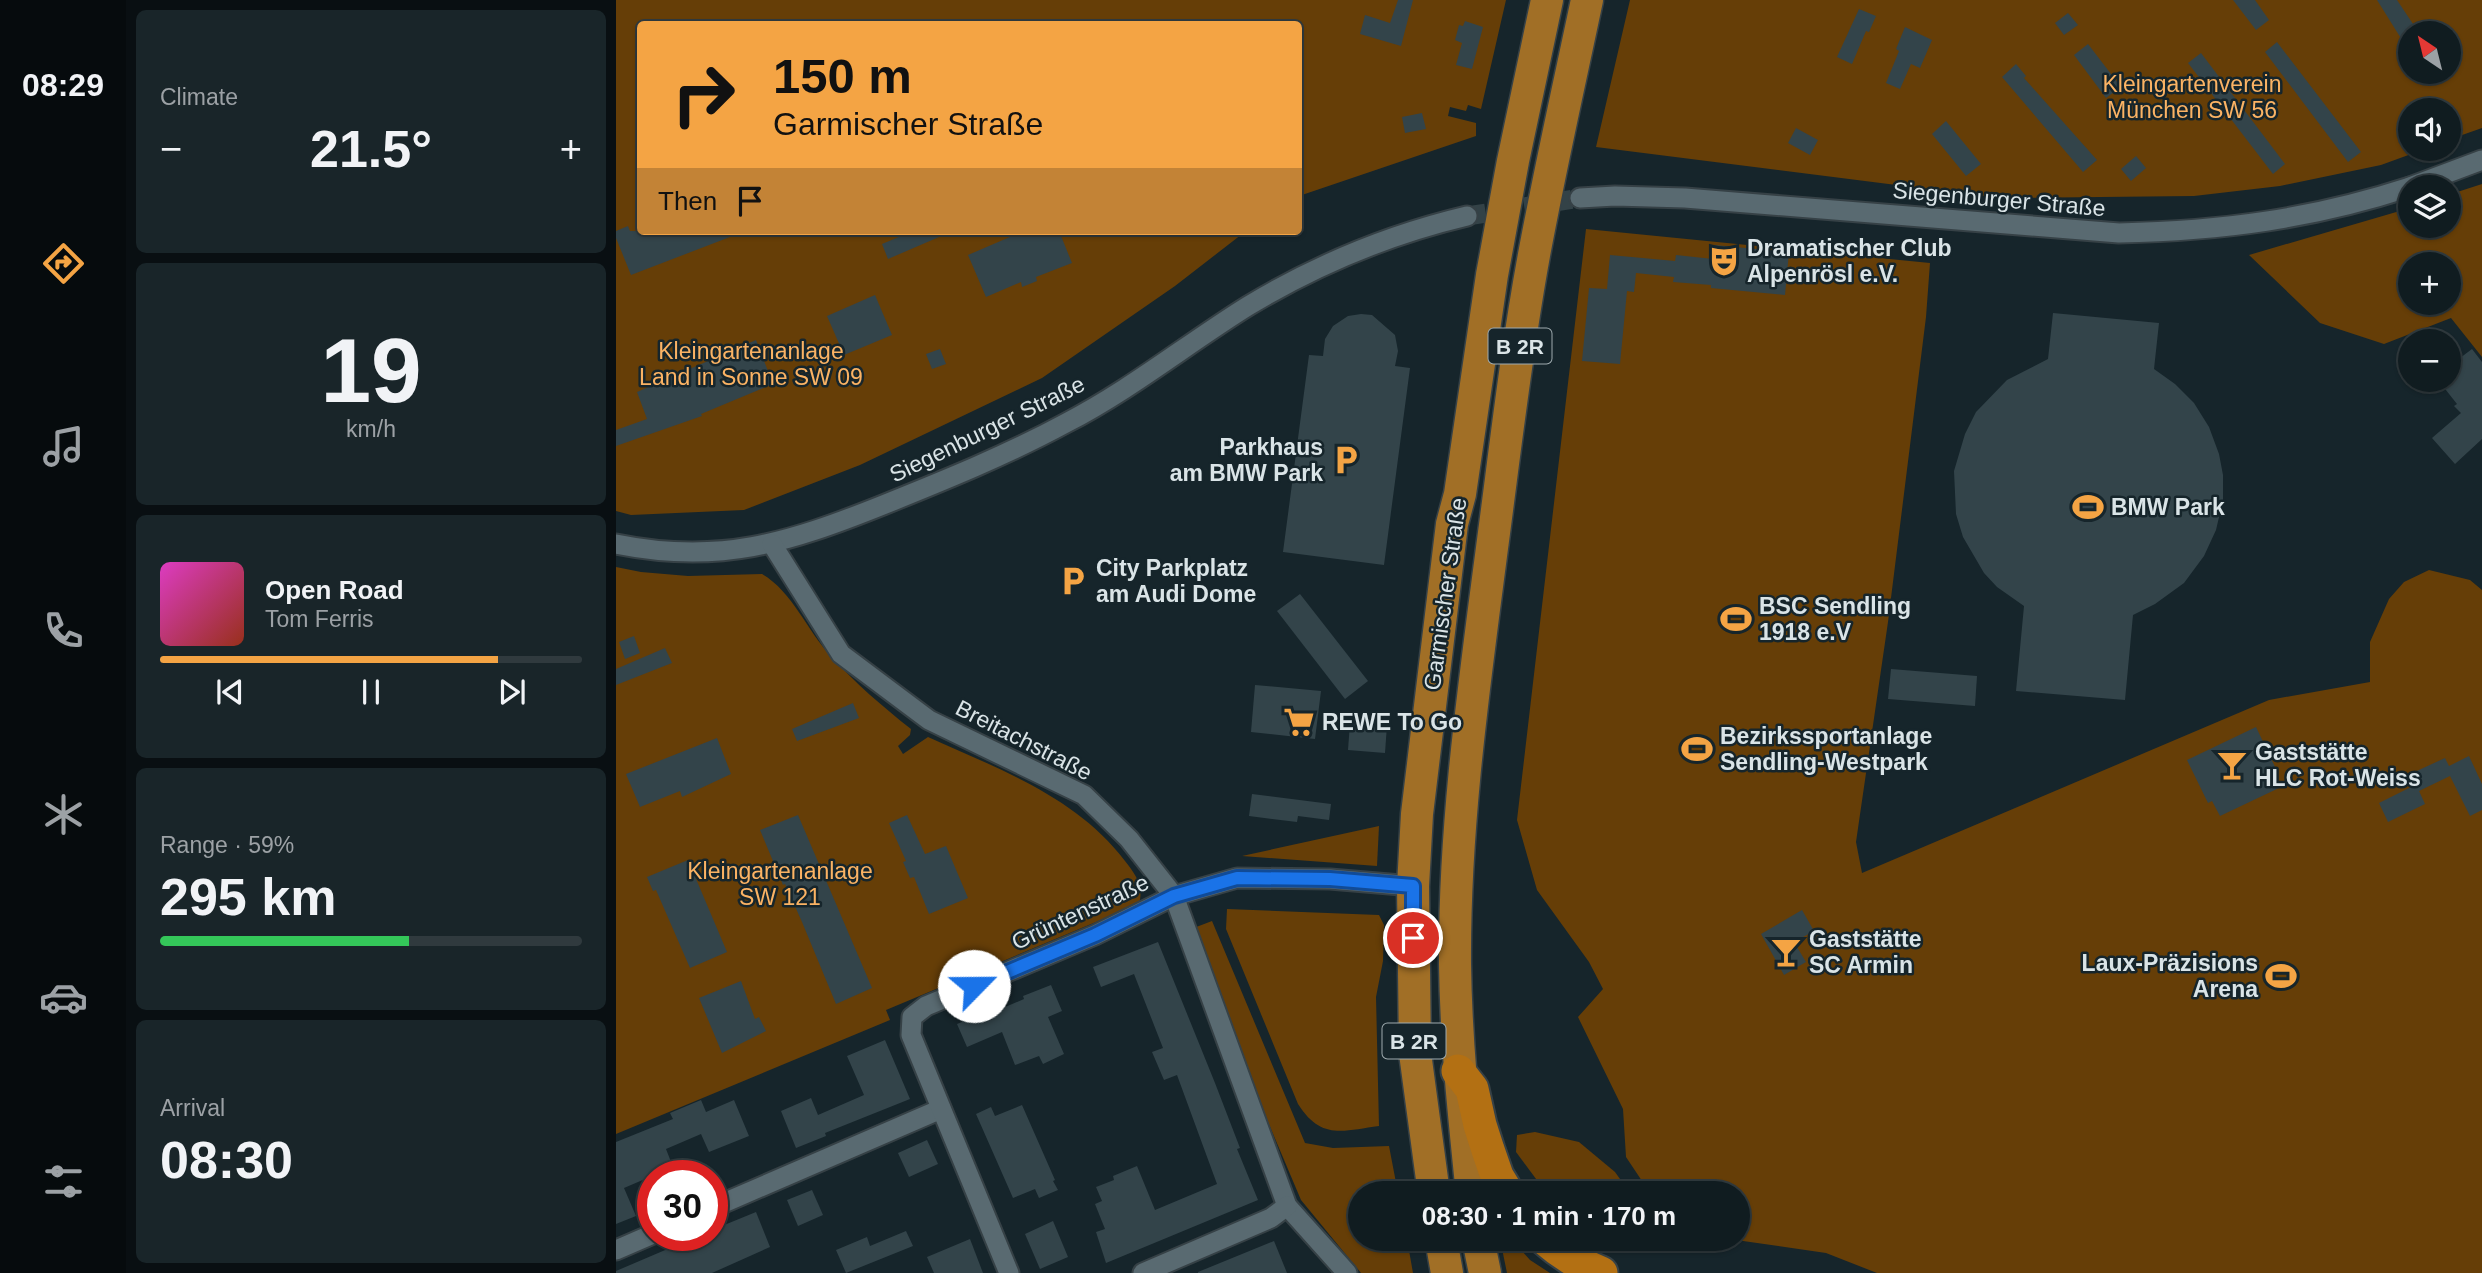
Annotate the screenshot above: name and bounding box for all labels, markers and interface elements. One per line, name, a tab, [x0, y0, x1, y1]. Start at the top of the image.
north arrow	[2398, 21, 2460, 84]
map controls	[2398, 21, 2461, 392]
icon: right	[658, 49, 749, 140]
text: 150 m	[773, 49, 912, 103]
text: 08:29	[22, 67, 104, 103]
park label: Kleingartenverein München SW 56	[2102, 71, 2282, 123]
text: Climate	[160, 84, 238, 110]
button: sound	[2398, 98, 2461, 161]
text: Garmischer Straße	[773, 106, 1043, 142]
text: 21.5°	[310, 120, 432, 178]
text: −	[160, 128, 182, 170]
text: +	[560, 128, 582, 170]
button: layers	[2398, 175, 2461, 238]
street label: Siegenburger Straße	[1892, 177, 2106, 221]
icon: arrive	[731, 182, 769, 220]
text: Then	[658, 186, 717, 216]
place label: Dramatischer Club Alpenrösl e.V.	[1747, 235, 1952, 287]
icon: directions	[39, 239, 88, 288]
theatre icon: Dramatischer Club Alpenrösl e.V.	[1707, 244, 1741, 278]
button: +	[2398, 252, 2461, 315]
text: 19	[320, 320, 422, 421]
road number: B 2R	[1488, 328, 1552, 364]
button: −	[2398, 329, 2461, 392]
park label: Kleingartenanlage Land in Sonne SW 09	[639, 338, 863, 390]
street label: Siegenburger Straße	[885, 371, 1089, 487]
text: km/h	[346, 416, 396, 442]
icon: music	[39, 422, 88, 471]
place label: Parkhaus am BMW Park	[1170, 434, 1323, 486]
parking icon: Parkhaus am BMW Park	[1329, 443, 1363, 477]
sports icon: BMW Park	[2071, 490, 2105, 524]
place label: BMW Park	[2111, 494, 2225, 520]
street label: Garmischer Straße	[1419, 496, 1471, 692]
place label: City Parkplatz am Audi Dome	[1096, 555, 1256, 607]
parking icon: City Parkplatz am Audi Dome	[1056, 564, 1090, 598]
text: Open Road	[265, 575, 404, 605]
place label: BSC Sendling 1918 e.V	[1759, 593, 1911, 645]
sports icon: BSC Sendling 1918 e.V	[1719, 602, 1753, 636]
icon: phone	[39, 606, 88, 655]
text: Tom Ferris	[265, 606, 374, 632]
icon: previous	[211, 673, 249, 711]
icon: pause	[352, 673, 390, 711]
icon: next	[493, 673, 531, 711]
street label: Breitachstraße	[951, 694, 1097, 786]
supermarket icon: REWE To Go	[1282, 705, 1316, 739]
place label: REWE To Go	[1322, 709, 1462, 735]
place label: Bezirkssportanlage Sendling-Westpark	[1720, 723, 1932, 775]
sports icon: Bezirkssportanlage Sendling-Westpark	[1680, 732, 1714, 766]
place label: Gaststätte HLC Rot-Weiss	[2255, 739, 2421, 791]
bar icon: Gaststätte HLC Rot-Weiss	[2215, 748, 2249, 782]
icon: climate	[39, 790, 88, 839]
text: Range · 59%	[160, 832, 294, 858]
park label: Kleingartenanlage SW 121	[687, 858, 873, 910]
text: 295 km	[160, 868, 336, 926]
street label: Grüntenstraße	[1007, 869, 1153, 955]
pin	[1383, 908, 1443, 968]
icon: arrive	[1394, 919, 1432, 957]
place label: Gaststätte SC Armin	[1809, 926, 1921, 978]
bar icon: Gaststätte SC Armin	[1769, 935, 1803, 969]
position arrow	[937, 949, 1011, 1023]
place label: Laux-Präzisions Arena	[2082, 950, 2258, 1002]
sports icon: Laux-Präzisions Arena	[2264, 959, 2298, 993]
icon: car	[39, 973, 88, 1022]
road number: B 2R	[1382, 1024, 1446, 1058]
text: Arrival	[160, 1095, 225, 1121]
text: 08:30	[160, 1131, 293, 1189]
icon: filters	[39, 1157, 88, 1206]
speed limit sign: 30	[637, 1160, 728, 1251]
text: 08:30 · 1 min · 170 m	[1422, 1201, 1676, 1231]

